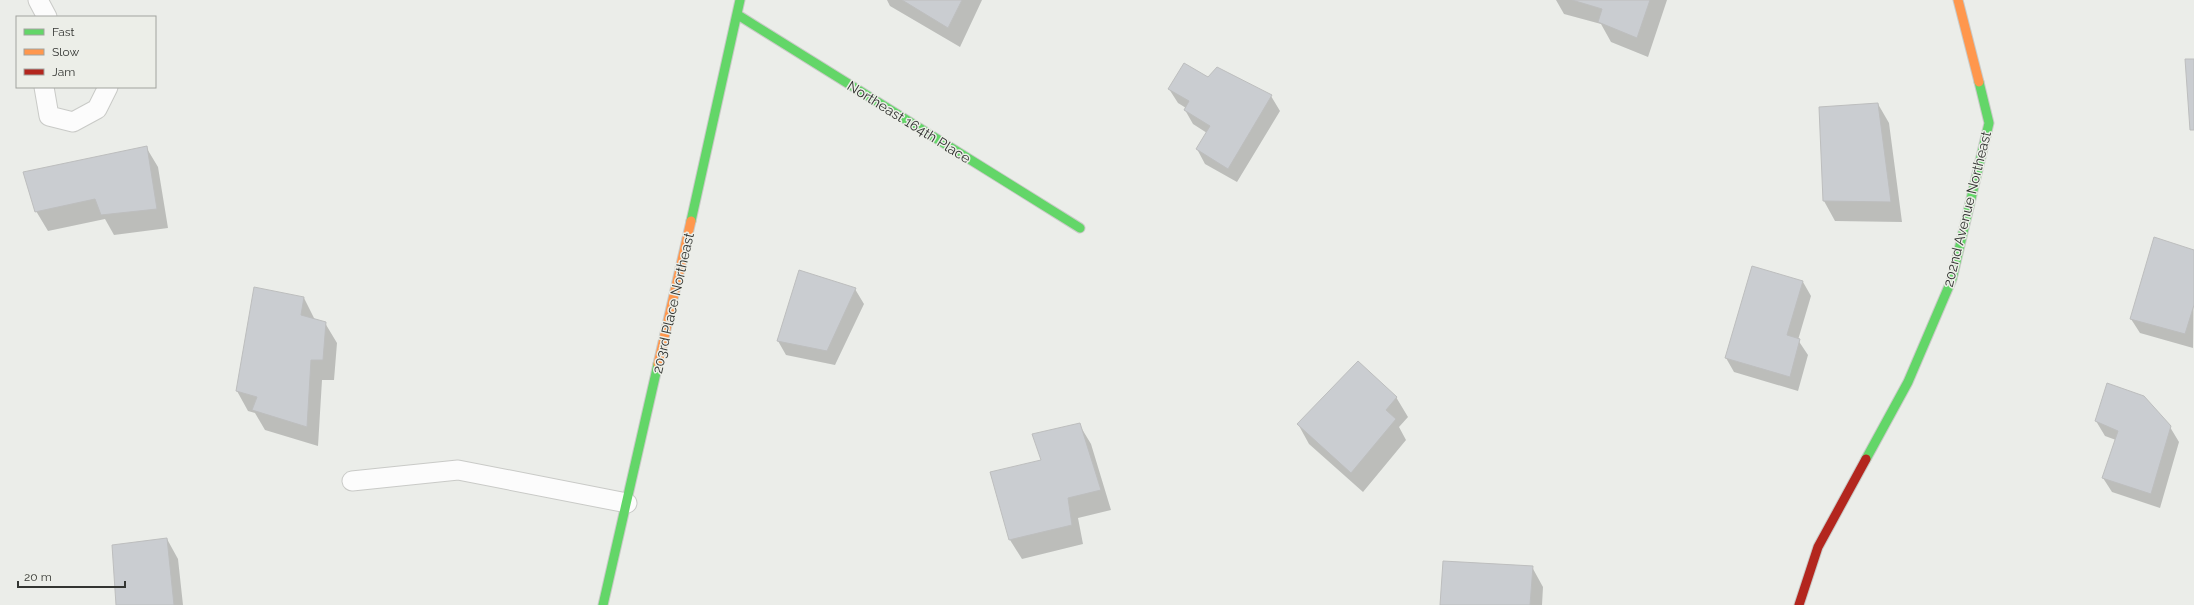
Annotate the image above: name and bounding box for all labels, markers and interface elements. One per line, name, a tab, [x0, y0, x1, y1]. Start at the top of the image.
legend	[16, 16, 156, 88]
text: Fast	[52, 25, 75, 39]
text: Slow	[52, 45, 79, 59]
text: Jam	[52, 65, 75, 79]
street label: Northeast 164th Place	[844, 78, 974, 166]
street label: 202nd Avenue Northeast	[1940, 129, 1994, 289]
street label: 203rd Place Northeast	[649, 231, 697, 375]
scale bar	[18, 563, 125, 589]
text: 20 m	[24, 570, 52, 584]

